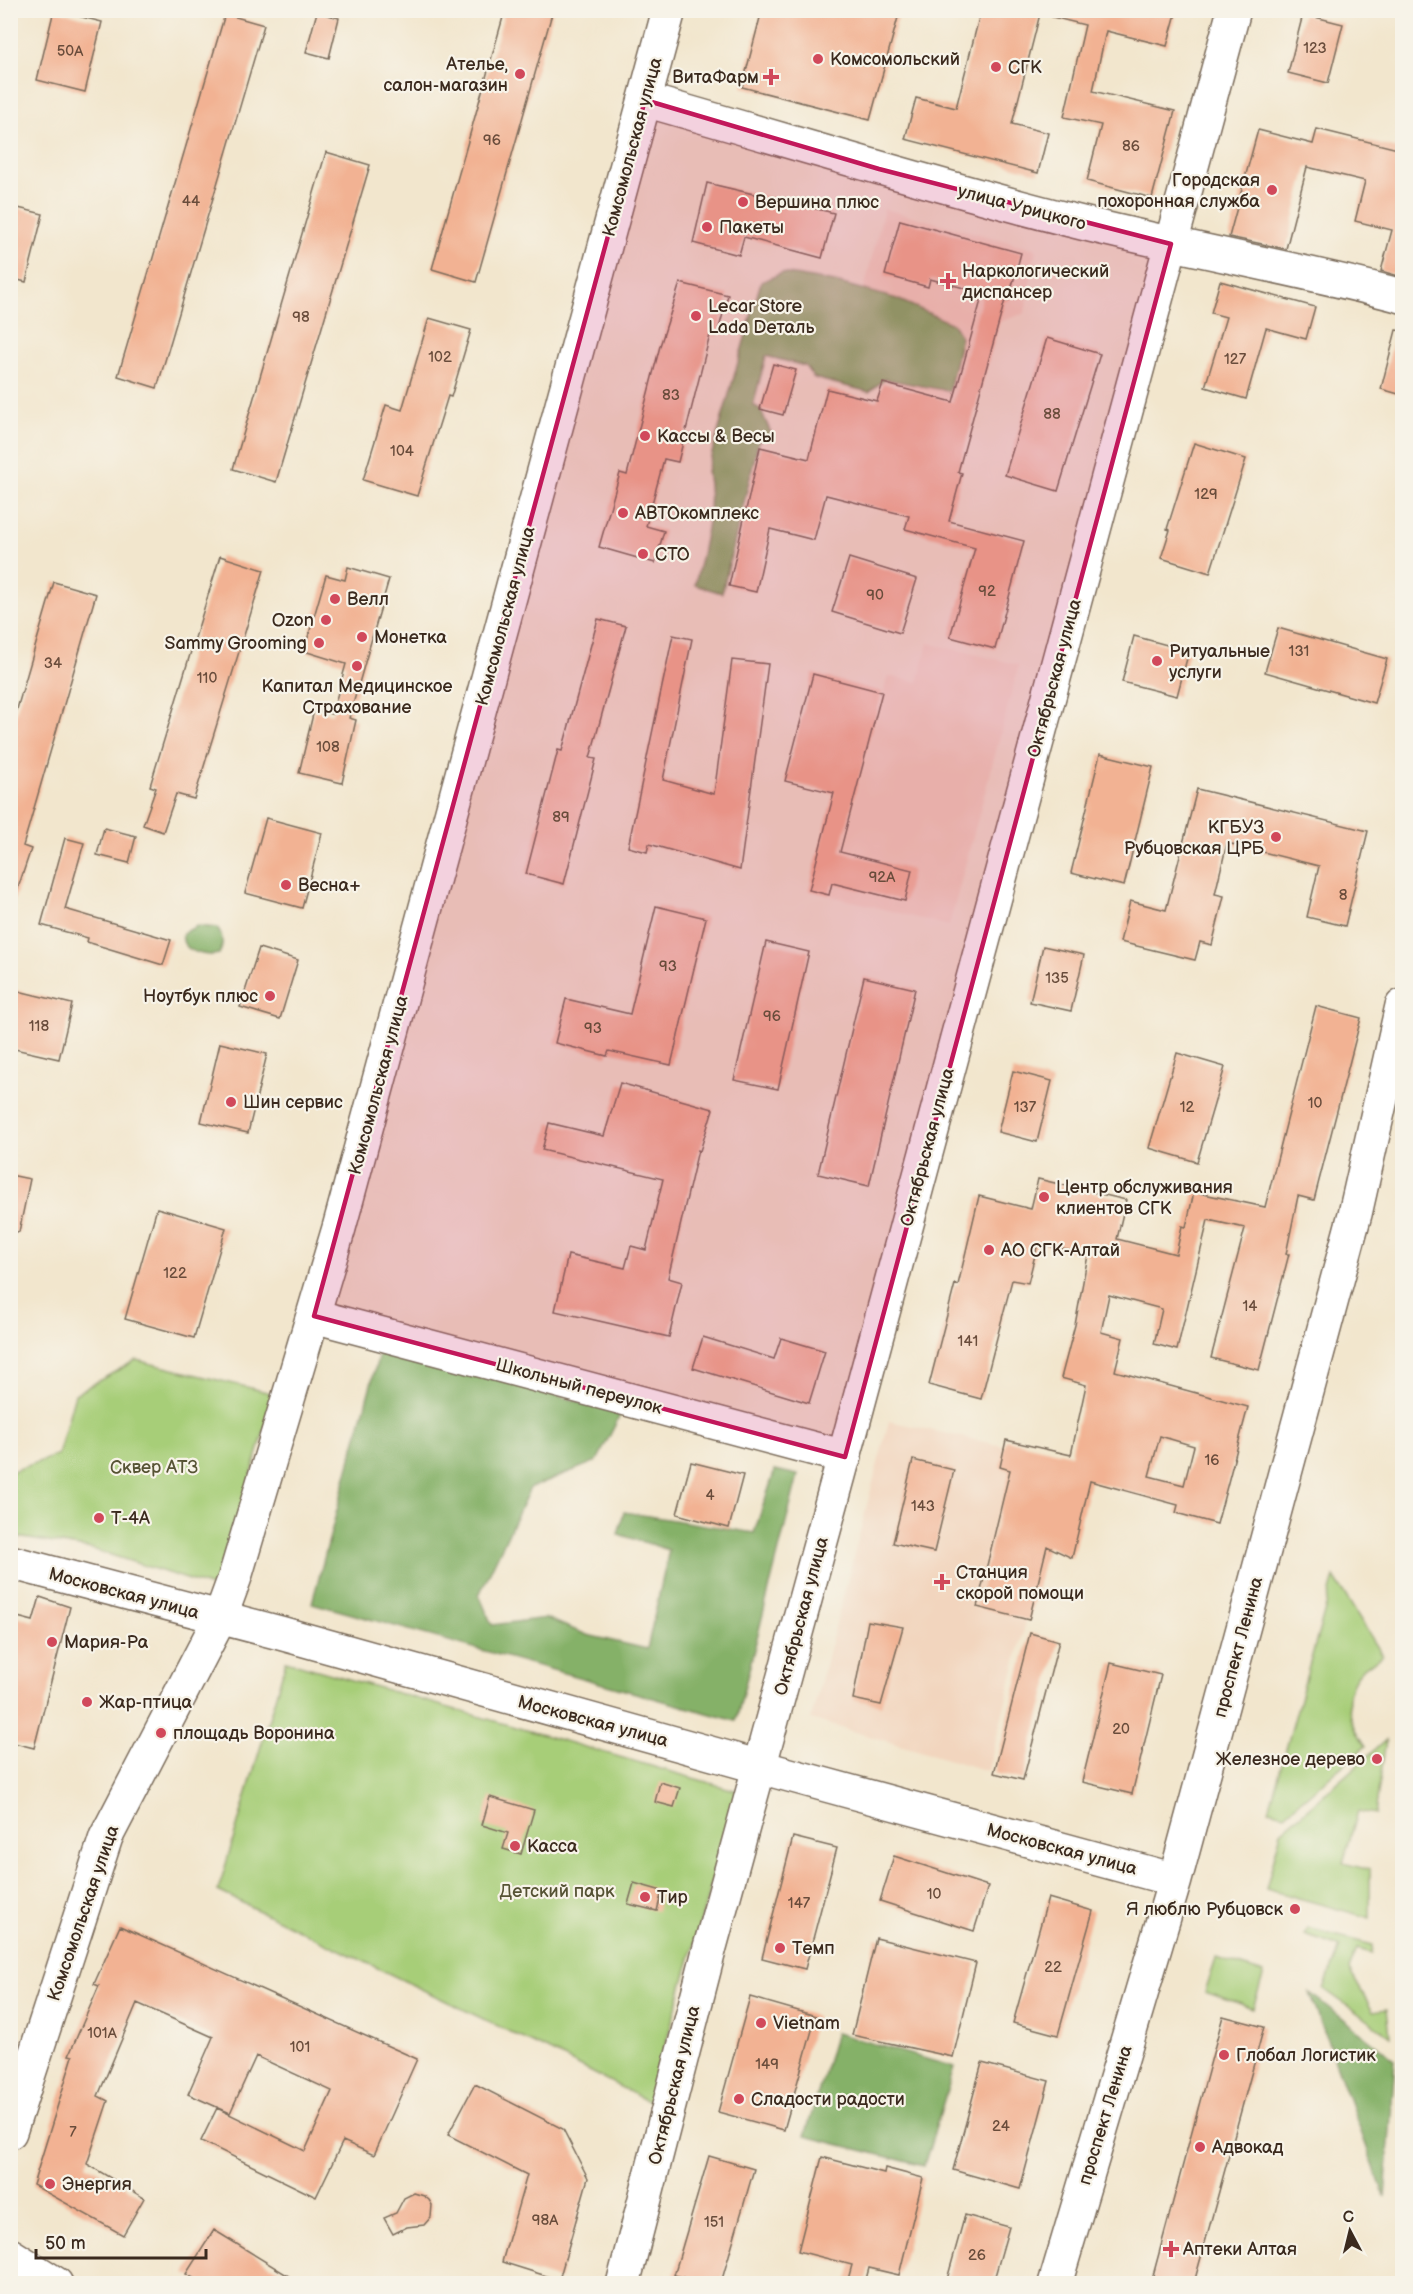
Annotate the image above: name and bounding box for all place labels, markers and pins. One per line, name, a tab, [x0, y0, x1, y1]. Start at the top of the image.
place label: Комсомольский	[830, 49, 960, 70]
marker: Комсомольский	[811, 52, 825, 66]
place label: Ателье, салон-магазин	[384, 54, 508, 96]
place label: СГК	[1008, 57, 1042, 78]
marker: СГК	[989, 60, 1003, 74]
marker: Ателье, салон-магазин	[513, 67, 527, 81]
place label: ВитаФарм	[672, 67, 759, 88]
marker: ВитаФарм	[764, 70, 778, 84]
place label: Городская похоронная служба	[1097, 170, 1260, 212]
marker: Городская похоронная служба	[1265, 183, 1279, 197]
place label: Вершина плюс	[755, 192, 879, 213]
marker: Вершина плюс	[736, 195, 750, 209]
place label: Пакеты	[719, 217, 784, 238]
marker: Пакеты	[700, 220, 714, 234]
place label: Наркологический диспансер	[962, 261, 1109, 303]
marker: Наркологический диспансер	[939, 272, 957, 290]
place label: Lecar Store Lada Dеталь	[708, 296, 814, 338]
marker: Lecar Store Lada Dеталь	[689, 309, 703, 323]
place label: Кассы & Весы	[657, 426, 775, 447]
marker: Кассы & Весы	[638, 429, 652, 443]
place label: АВТОкомплекс	[634, 503, 759, 524]
marker: АВТОкомплекс	[616, 506, 630, 520]
place label: СТО	[655, 544, 690, 565]
marker: СТО	[636, 547, 650, 561]
place label: Велл	[347, 589, 389, 610]
marker: Велл	[328, 592, 342, 606]
place label: Ozon	[272, 610, 314, 631]
marker: Ozon	[319, 613, 333, 627]
place label: Монетка	[374, 627, 447, 648]
marker: Монетка	[355, 630, 369, 644]
place label: Sammy Grooming	[165, 633, 307, 654]
marker: Sammy Grooming	[312, 636, 326, 650]
place label: Ритуальные услуги	[1169, 641, 1270, 683]
marker: Ритуальные услуги	[1150, 654, 1164, 668]
marker: Капитал Медицинское Страхование	[350, 659, 364, 673]
place label: Капитал Медицинское Страхование	[262, 676, 452, 718]
place label: КГБУЗ Рубцовская ЦРБ	[1124, 817, 1265, 859]
marker: КГБУЗ Рубцовская ЦРБ	[1269, 830, 1283, 844]
place label: Весна+	[298, 875, 361, 896]
marker: Весна+	[279, 878, 293, 892]
place label: Ноутбук плюс	[143, 986, 258, 1007]
marker: Ноутбук плюс	[263, 989, 277, 1003]
place label: Шин сервис	[243, 1092, 343, 1113]
marker: Шин сервис	[224, 1095, 238, 1109]
place label: Центр обслуживания клиентов СГК	[1056, 1177, 1233, 1219]
marker: Центр обслуживания клиентов СГК	[1037, 1190, 1051, 1204]
place label: АО СГК-Алтай	[1000, 1240, 1120, 1261]
marker: АО СГК-Алтай	[982, 1243, 996, 1257]
place label: Т-4А	[111, 1508, 150, 1529]
marker: Т-4А	[92, 1511, 106, 1525]
place label: Станция скорой помощи	[956, 1562, 1084, 1604]
marker: Станция скорой помощи	[933, 1573, 951, 1591]
place label: Мария-Ра	[64, 1632, 149, 1653]
marker: Мария-Ра	[45, 1635, 59, 1649]
place label: Жар-птица	[99, 1692, 193, 1713]
marker: Жар-птица	[80, 1695, 94, 1709]
place label: площадь Воронина	[173, 1723, 335, 1744]
marker: площадь Воронина	[154, 1726, 168, 1740]
place label: Железное дерево	[1216, 1749, 1365, 1770]
marker: Железное дерево	[1370, 1752, 1384, 1766]
place label: Касса	[527, 1836, 578, 1857]
marker: Касса	[508, 1839, 522, 1853]
place label: Тир	[657, 1887, 688, 1908]
marker: Тир	[638, 1890, 652, 1904]
place label: Я люблю Рубцовск	[1126, 1899, 1283, 1920]
marker: Я люблю Рубцовск	[1288, 1902, 1302, 1916]
place label: Темп	[792, 1938, 835, 1959]
marker: Темп	[773, 1941, 787, 1955]
place label: Vietnam	[773, 2013, 840, 2034]
marker: Vietnam	[754, 2016, 768, 2030]
place label: Глобал Логистик	[1236, 2045, 1376, 2066]
marker: Глобал Логистик	[1217, 2048, 1231, 2062]
place label: Сладости радости	[751, 2089, 905, 2110]
marker: Сладости радости	[732, 2092, 746, 2106]
place label: Адвокад	[1211, 2137, 1284, 2158]
marker: Адвокад	[1193, 2140, 1207, 2154]
place label: Энергия	[62, 2174, 132, 2195]
marker: Энергия	[43, 2177, 57, 2191]
place label: Аптеки Алтая	[1182, 2239, 1297, 2260]
marker: Аптеки Алтая	[1164, 2242, 1178, 2256]

